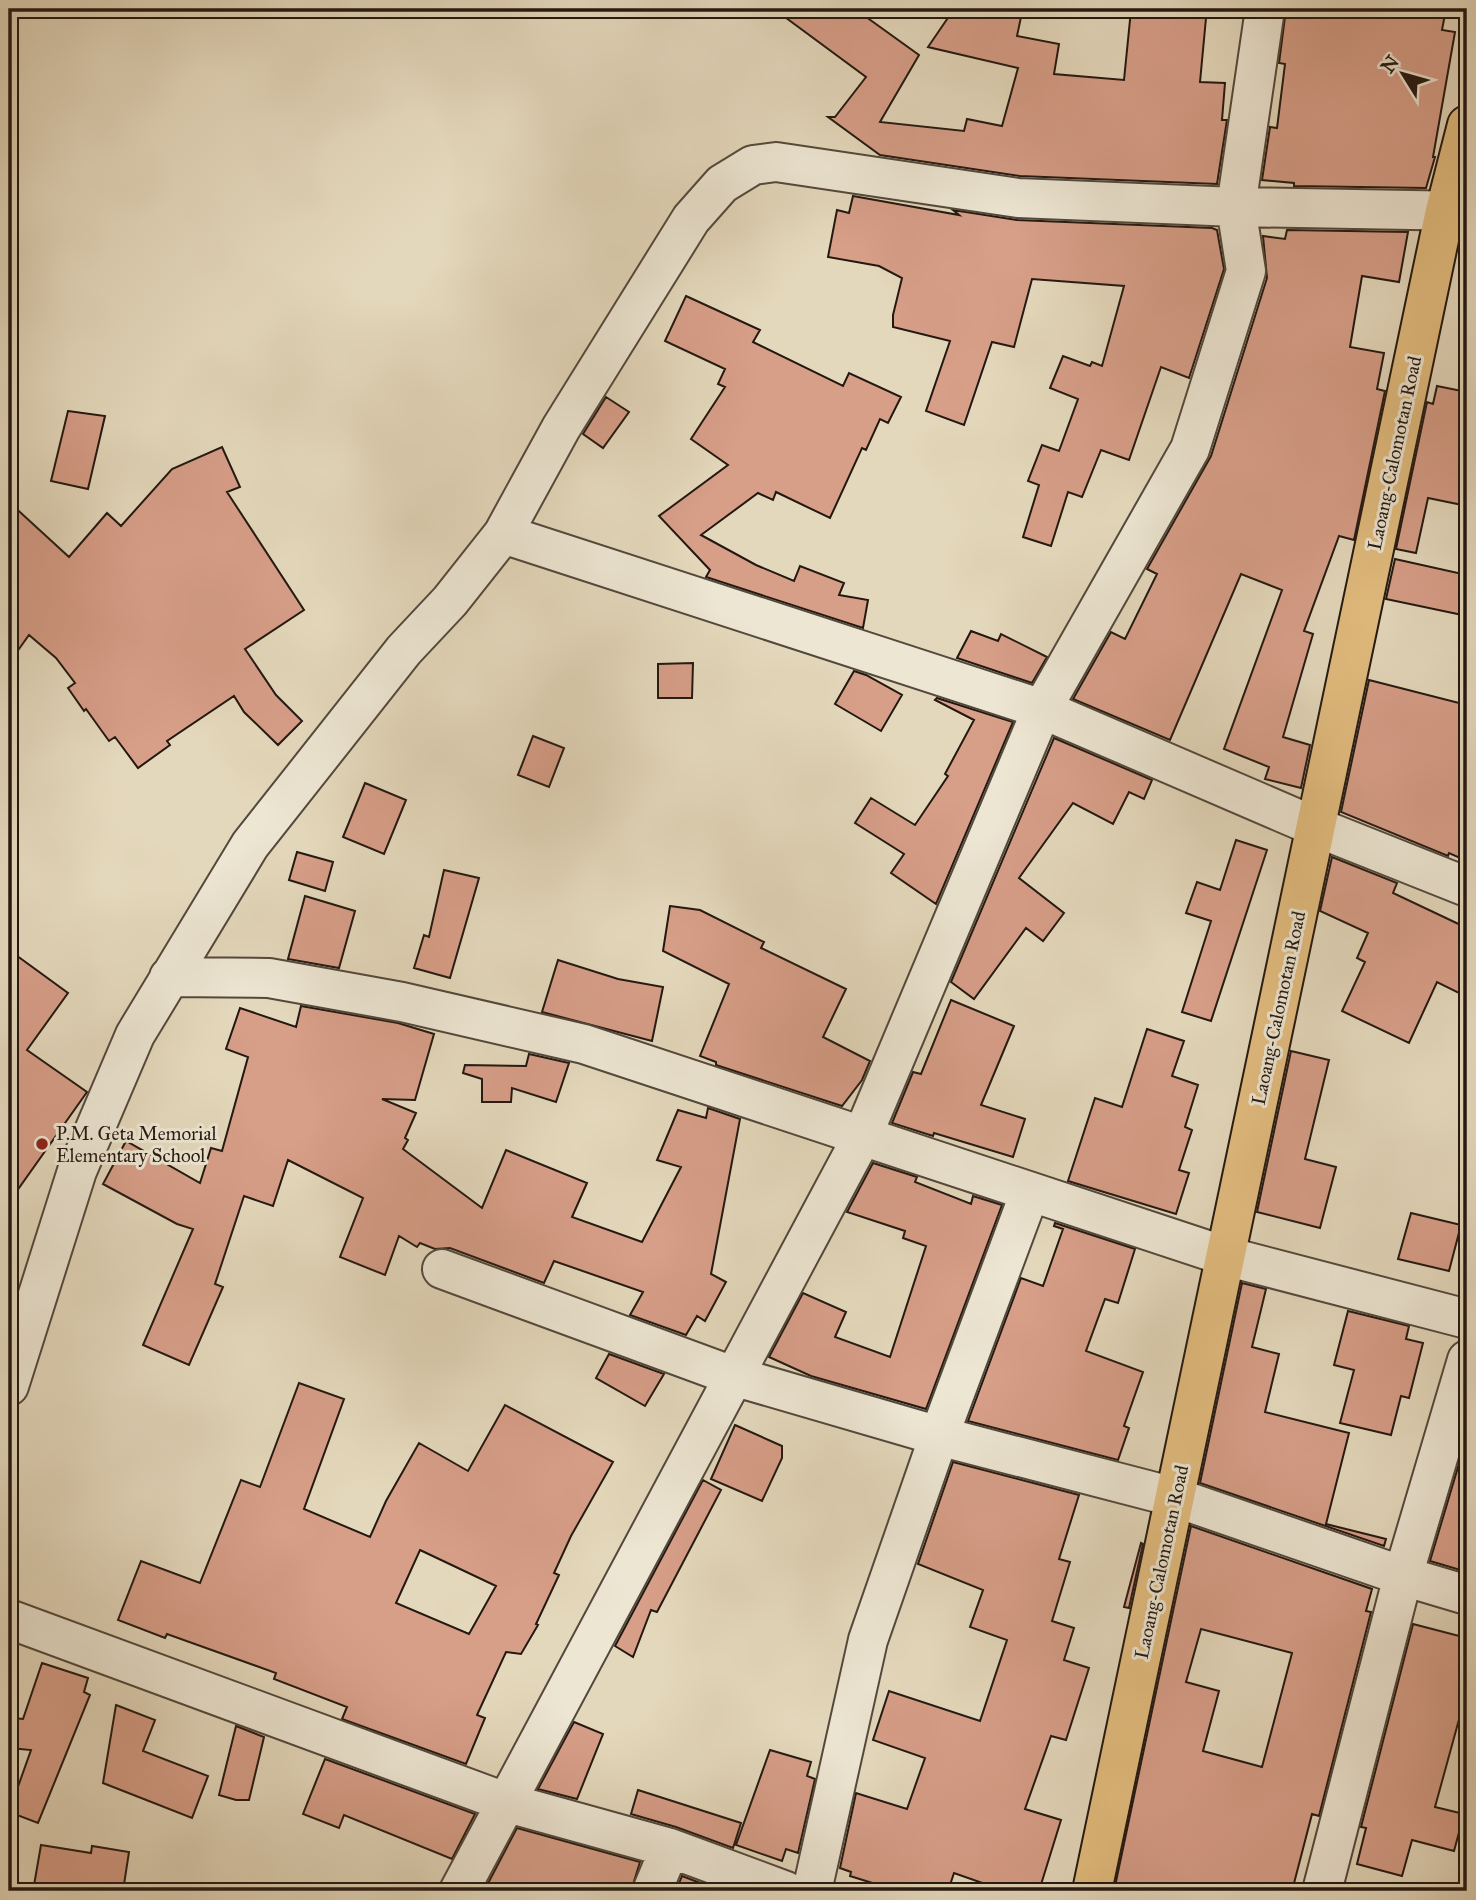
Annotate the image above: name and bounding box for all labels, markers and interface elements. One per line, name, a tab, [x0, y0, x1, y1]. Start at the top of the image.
north arrow	[1368, 38, 1438, 108]
text: N	[1376, 51, 1404, 77]
street label: Laoang-Calomotan Road	[1363, 354, 1427, 552]
street label: Laoang-Calomotan Road	[1247, 909, 1311, 1107]
place label: P.M. Geta Memorial Elementary School	[56, 1122, 217, 1167]
marker: P.M. Geta Memorial Elementary School	[34, 1136, 50, 1152]
street label: Laoang-Calomotan Road	[1130, 1463, 1194, 1661]

